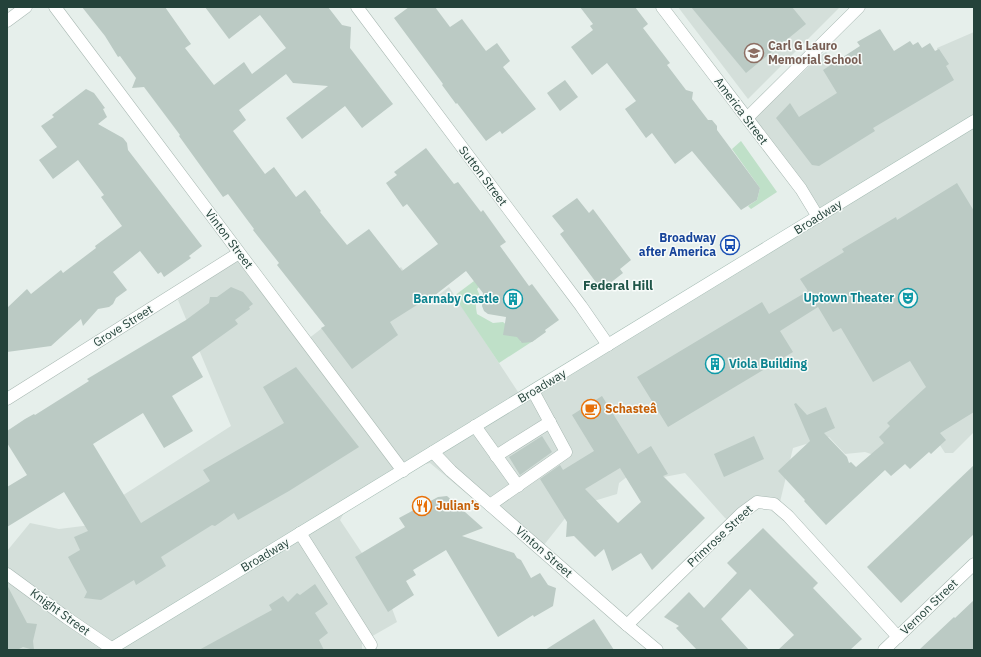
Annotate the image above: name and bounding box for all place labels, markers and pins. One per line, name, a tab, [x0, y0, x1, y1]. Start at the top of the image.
place label: Carl G Lauro Memorial School	[768, 38, 862, 67]
school or university icon: Carl G Lauro Memorial School	[743, 42, 765, 64]
place label: Broadway after America	[639, 230, 717, 259]
bus stop icon: Broadway after America	[719, 234, 741, 256]
theatre icon: Uptown Theater	[897, 287, 919, 309]
building icon: Barnaby Castle	[502, 288, 524, 310]
place label: Uptown Theater	[803, 290, 894, 305]
place label: Barnaby Castle	[413, 291, 499, 306]
building icon: Viola Building	[704, 353, 726, 375]
place label: Viola Building	[729, 356, 807, 371]
cafe icon: Schasteâ	[580, 398, 602, 420]
place label: Schasteâ	[605, 401, 657, 416]
restaurant icon: Julian’s	[411, 495, 433, 517]
place label: Julian’s	[436, 498, 479, 513]

